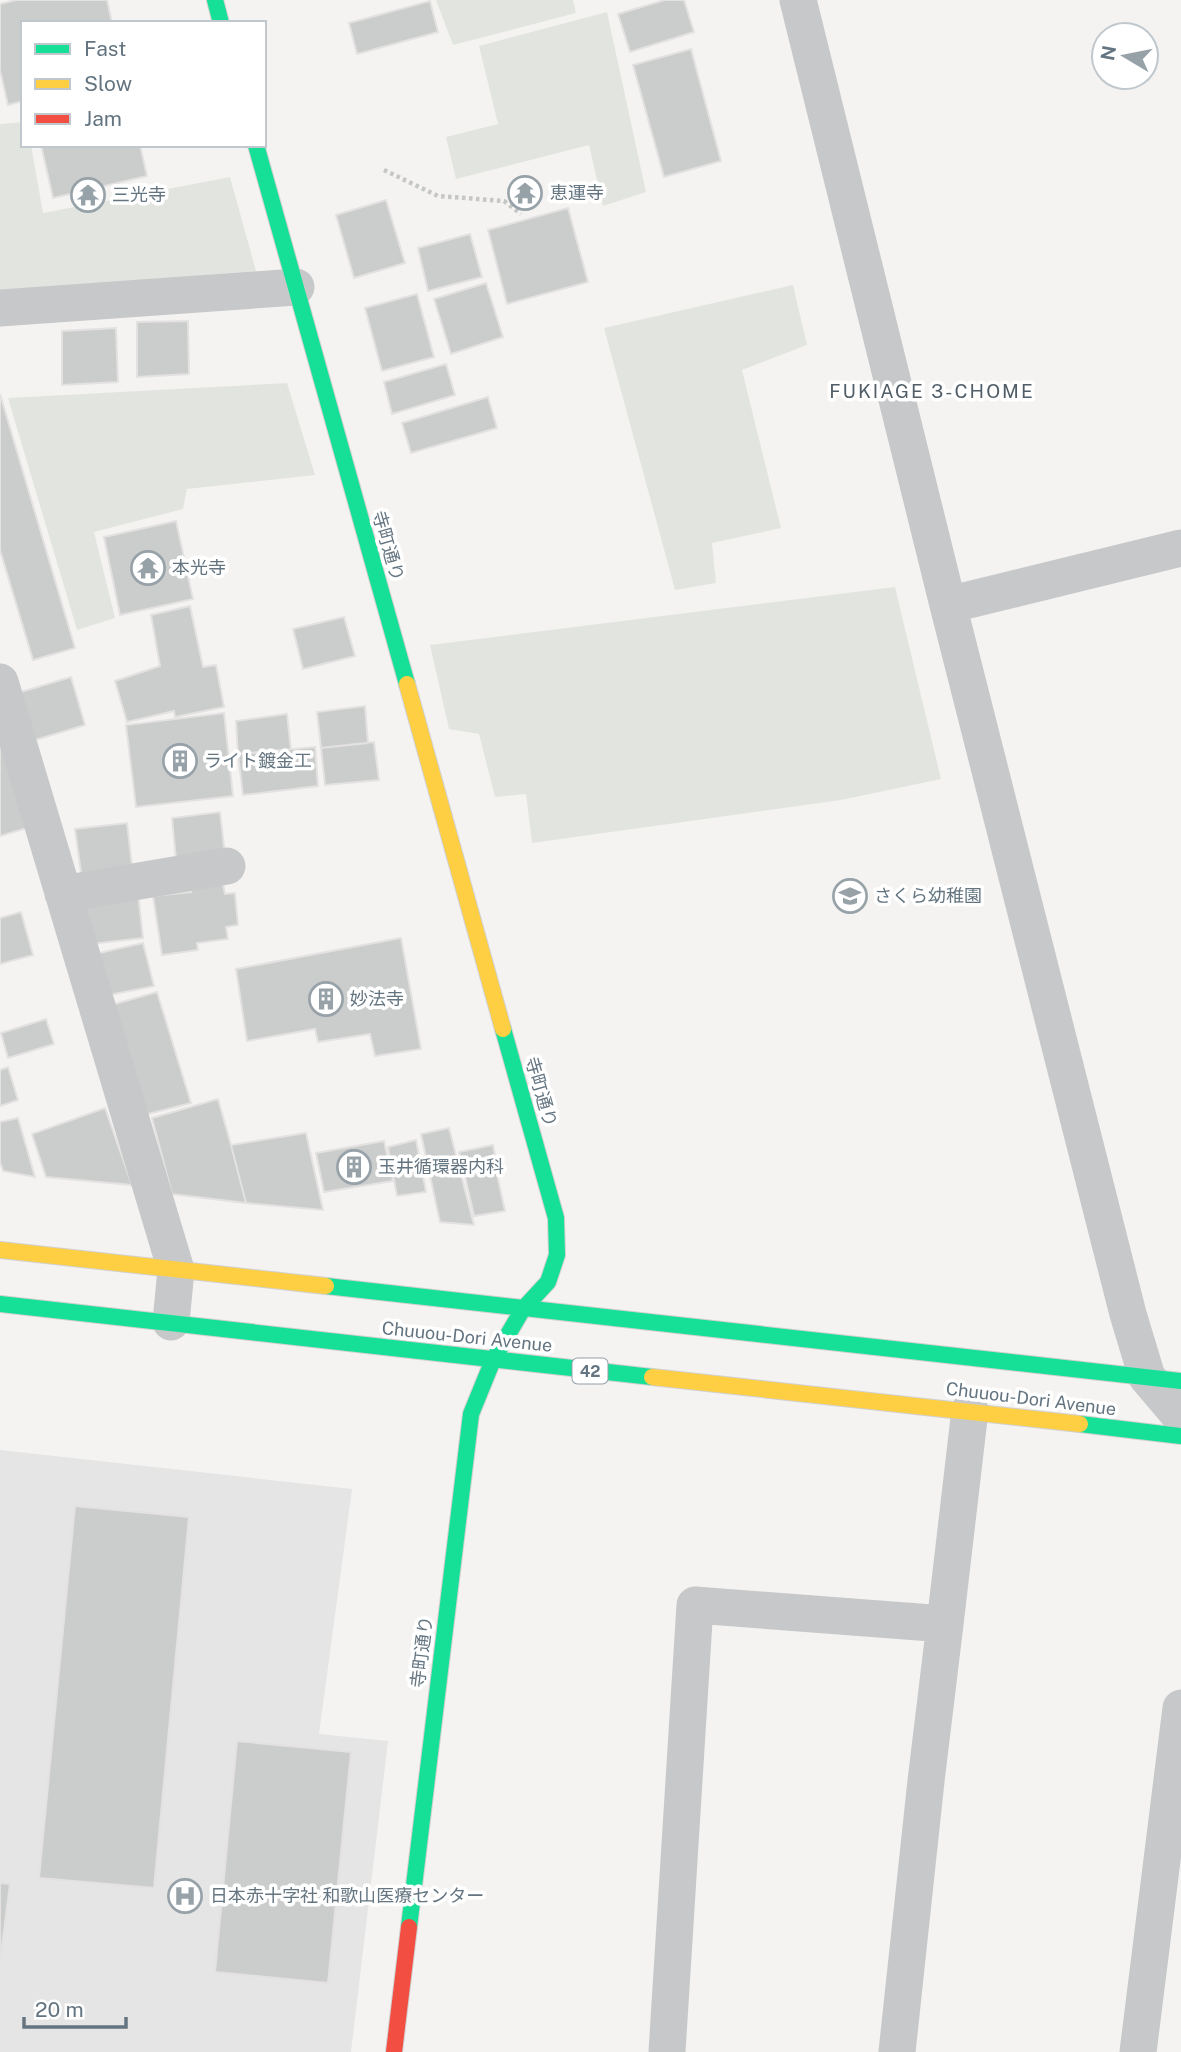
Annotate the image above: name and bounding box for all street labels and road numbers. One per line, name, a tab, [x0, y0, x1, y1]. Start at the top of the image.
street label: 寺町通り	[368, 508, 408, 583]
street label: 寺町通り	[521, 1054, 561, 1129]
street label: Chuuou-Dori Avenue	[381, 1317, 553, 1356]
road number: 42	[572, 1358, 608, 1384]
street label: Chuuou-Dori Avenue	[945, 1378, 1117, 1419]
street label: 寺町通り	[407, 1615, 436, 1689]

